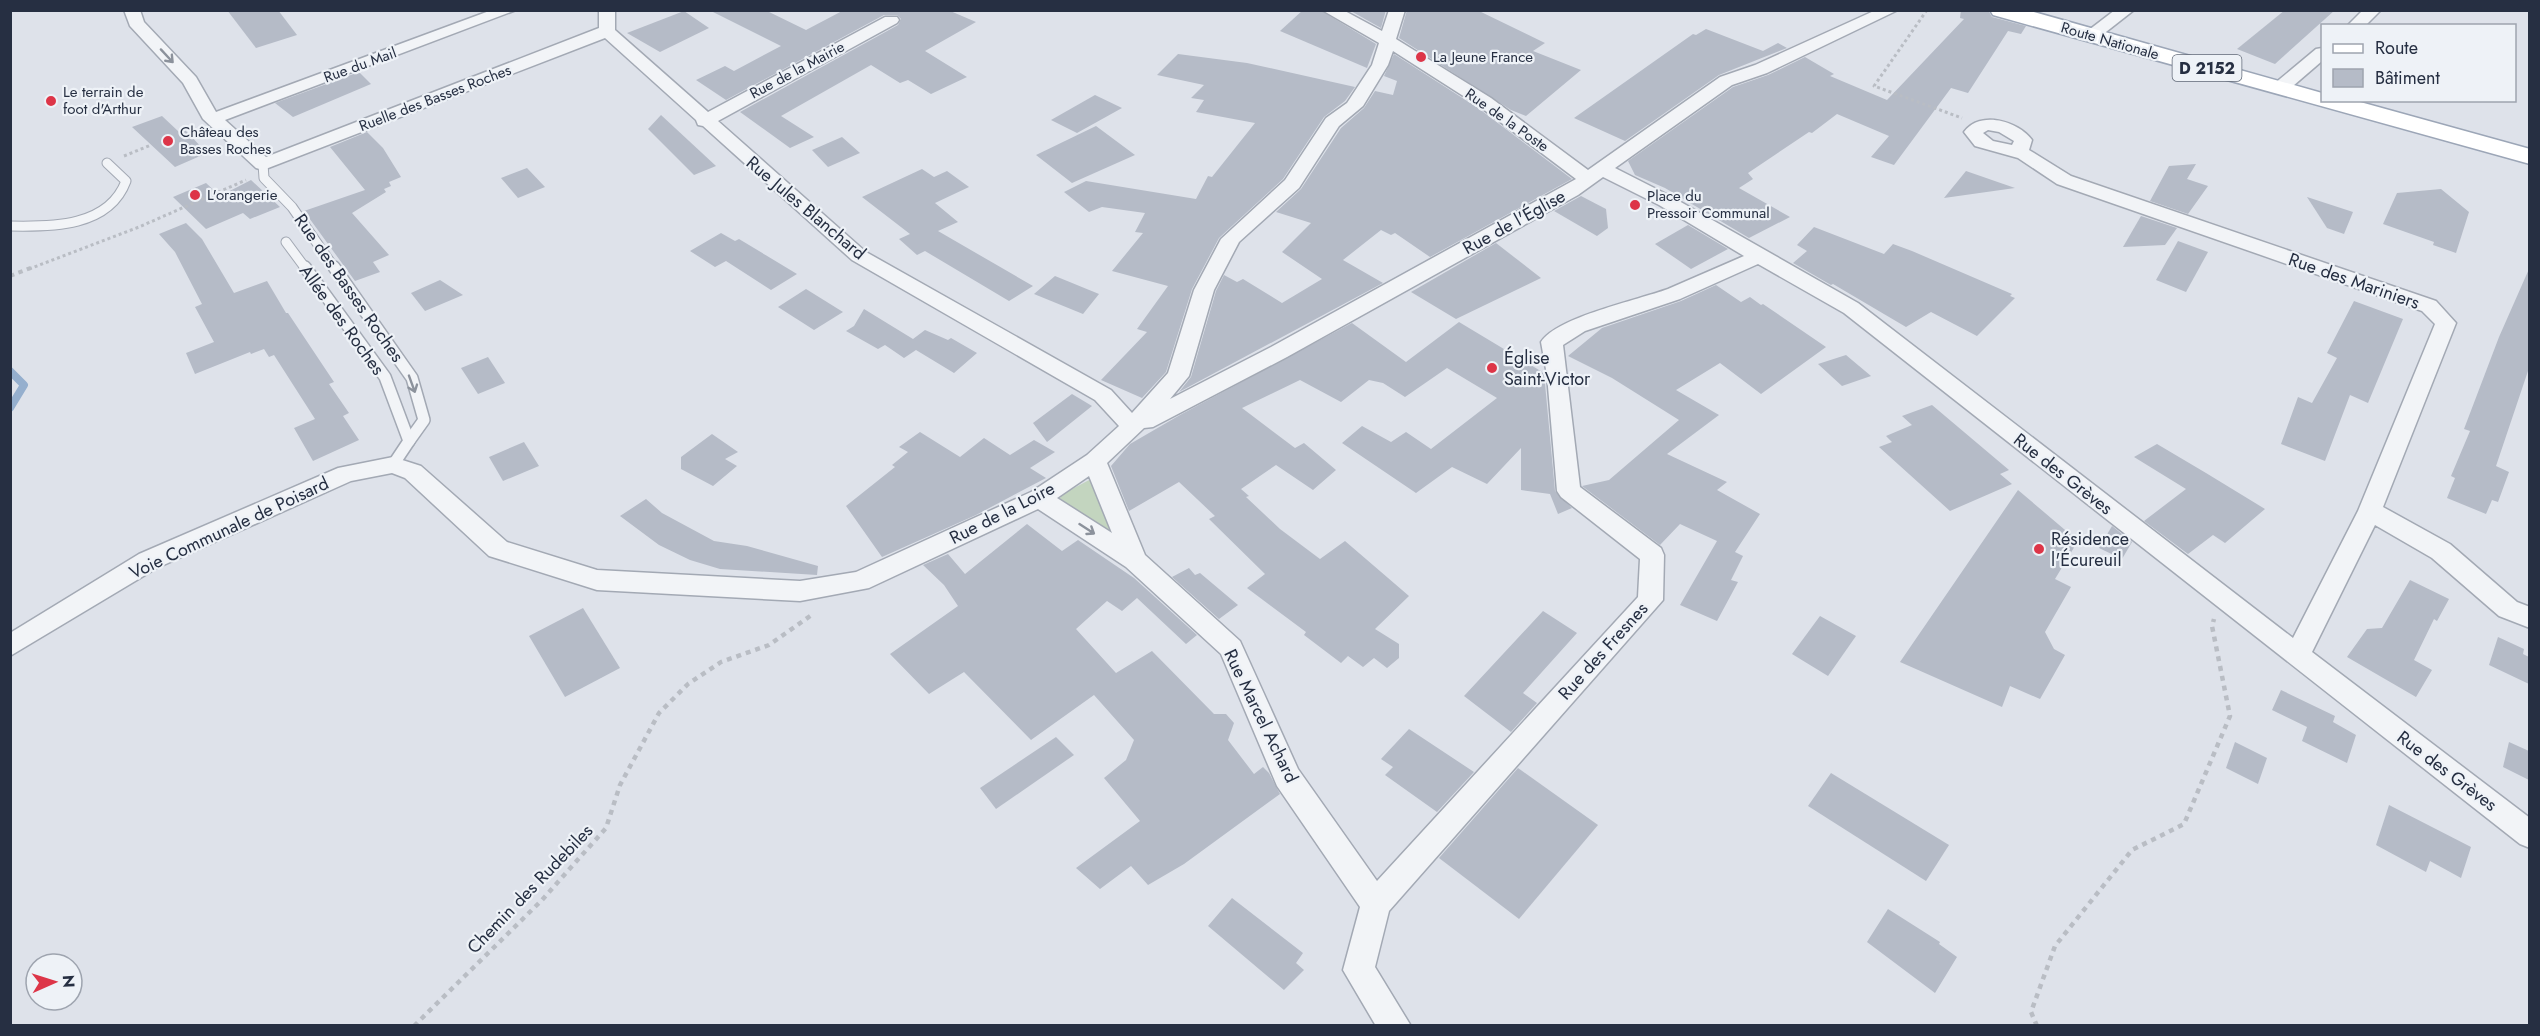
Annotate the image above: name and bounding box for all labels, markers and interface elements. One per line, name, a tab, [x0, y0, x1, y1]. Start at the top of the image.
street label: Route Nationale	[2058, 16, 2162, 66]
legend	[2321, 24, 2516, 102]
text: Route	[2375, 35, 2418, 61]
street label: Rue de la Mairie	[746, 36, 849, 104]
street label: Rue du Mail	[320, 42, 400, 88]
place label: La Jeune France	[1433, 46, 1533, 68]
one-way arrow	[160, 49, 174, 64]
marker: La Jeune France	[1414, 50, 1428, 64]
road number: D 2152	[2172, 55, 2242, 81]
street label: Ruelle des Basses Roches	[356, 59, 514, 137]
text: Bâtiment	[2375, 65, 2441, 91]
place label: Le terrain de foot d'Arthur	[63, 81, 144, 120]
street label: Rue de la Poste	[1461, 83, 1554, 157]
marker: Le terrain de foot d'Arthur	[44, 94, 58, 108]
place label: Château des Basses Roches	[180, 121, 271, 160]
marker: Château des Basses Roches	[161, 134, 175, 148]
street label: Rue Jules Blanchard	[740, 150, 872, 266]
street label: Rue de l'Église	[1458, 183, 1570, 261]
place label: L'orangerie	[207, 184, 278, 206]
place label: Place du Pressoir Communal	[1647, 185, 1770, 224]
marker: L'orangerie	[188, 188, 202, 202]
marker: Place du Pressoir Communal	[1628, 198, 1642, 212]
street label: Rue des Basses Roches	[288, 208, 410, 368]
street label: Rue des Mariniers	[2285, 246, 2423, 316]
street label: Allée des Roches	[293, 259, 391, 381]
place label: Église Saint-Victor	[1504, 345, 1591, 392]
marker: Église Saint-Victor	[1485, 361, 1499, 375]
one-way arrow	[408, 374, 419, 392]
street label: Rue des Grèves	[2008, 427, 2118, 521]
street label: Voie Communale de Poisard	[125, 470, 333, 586]
street label: Rue de la Loire	[945, 475, 1059, 551]
one-way arrow	[1078, 523, 1095, 535]
place label: Résidence l'Écureuil	[2051, 526, 2129, 573]
marker: Résidence l'Écureuil	[2032, 542, 2046, 556]
street label: Rue des Fresnes	[1552, 596, 1654, 706]
street label: Rue Marcel Achard	[1217, 645, 1305, 787]
street label: Rue des Grèves	[2391, 725, 2503, 817]
street label: Chemin des Rudebiles	[461, 818, 599, 960]
north arrow	[24, 952, 84, 1012]
text: N	[57, 974, 80, 988]

